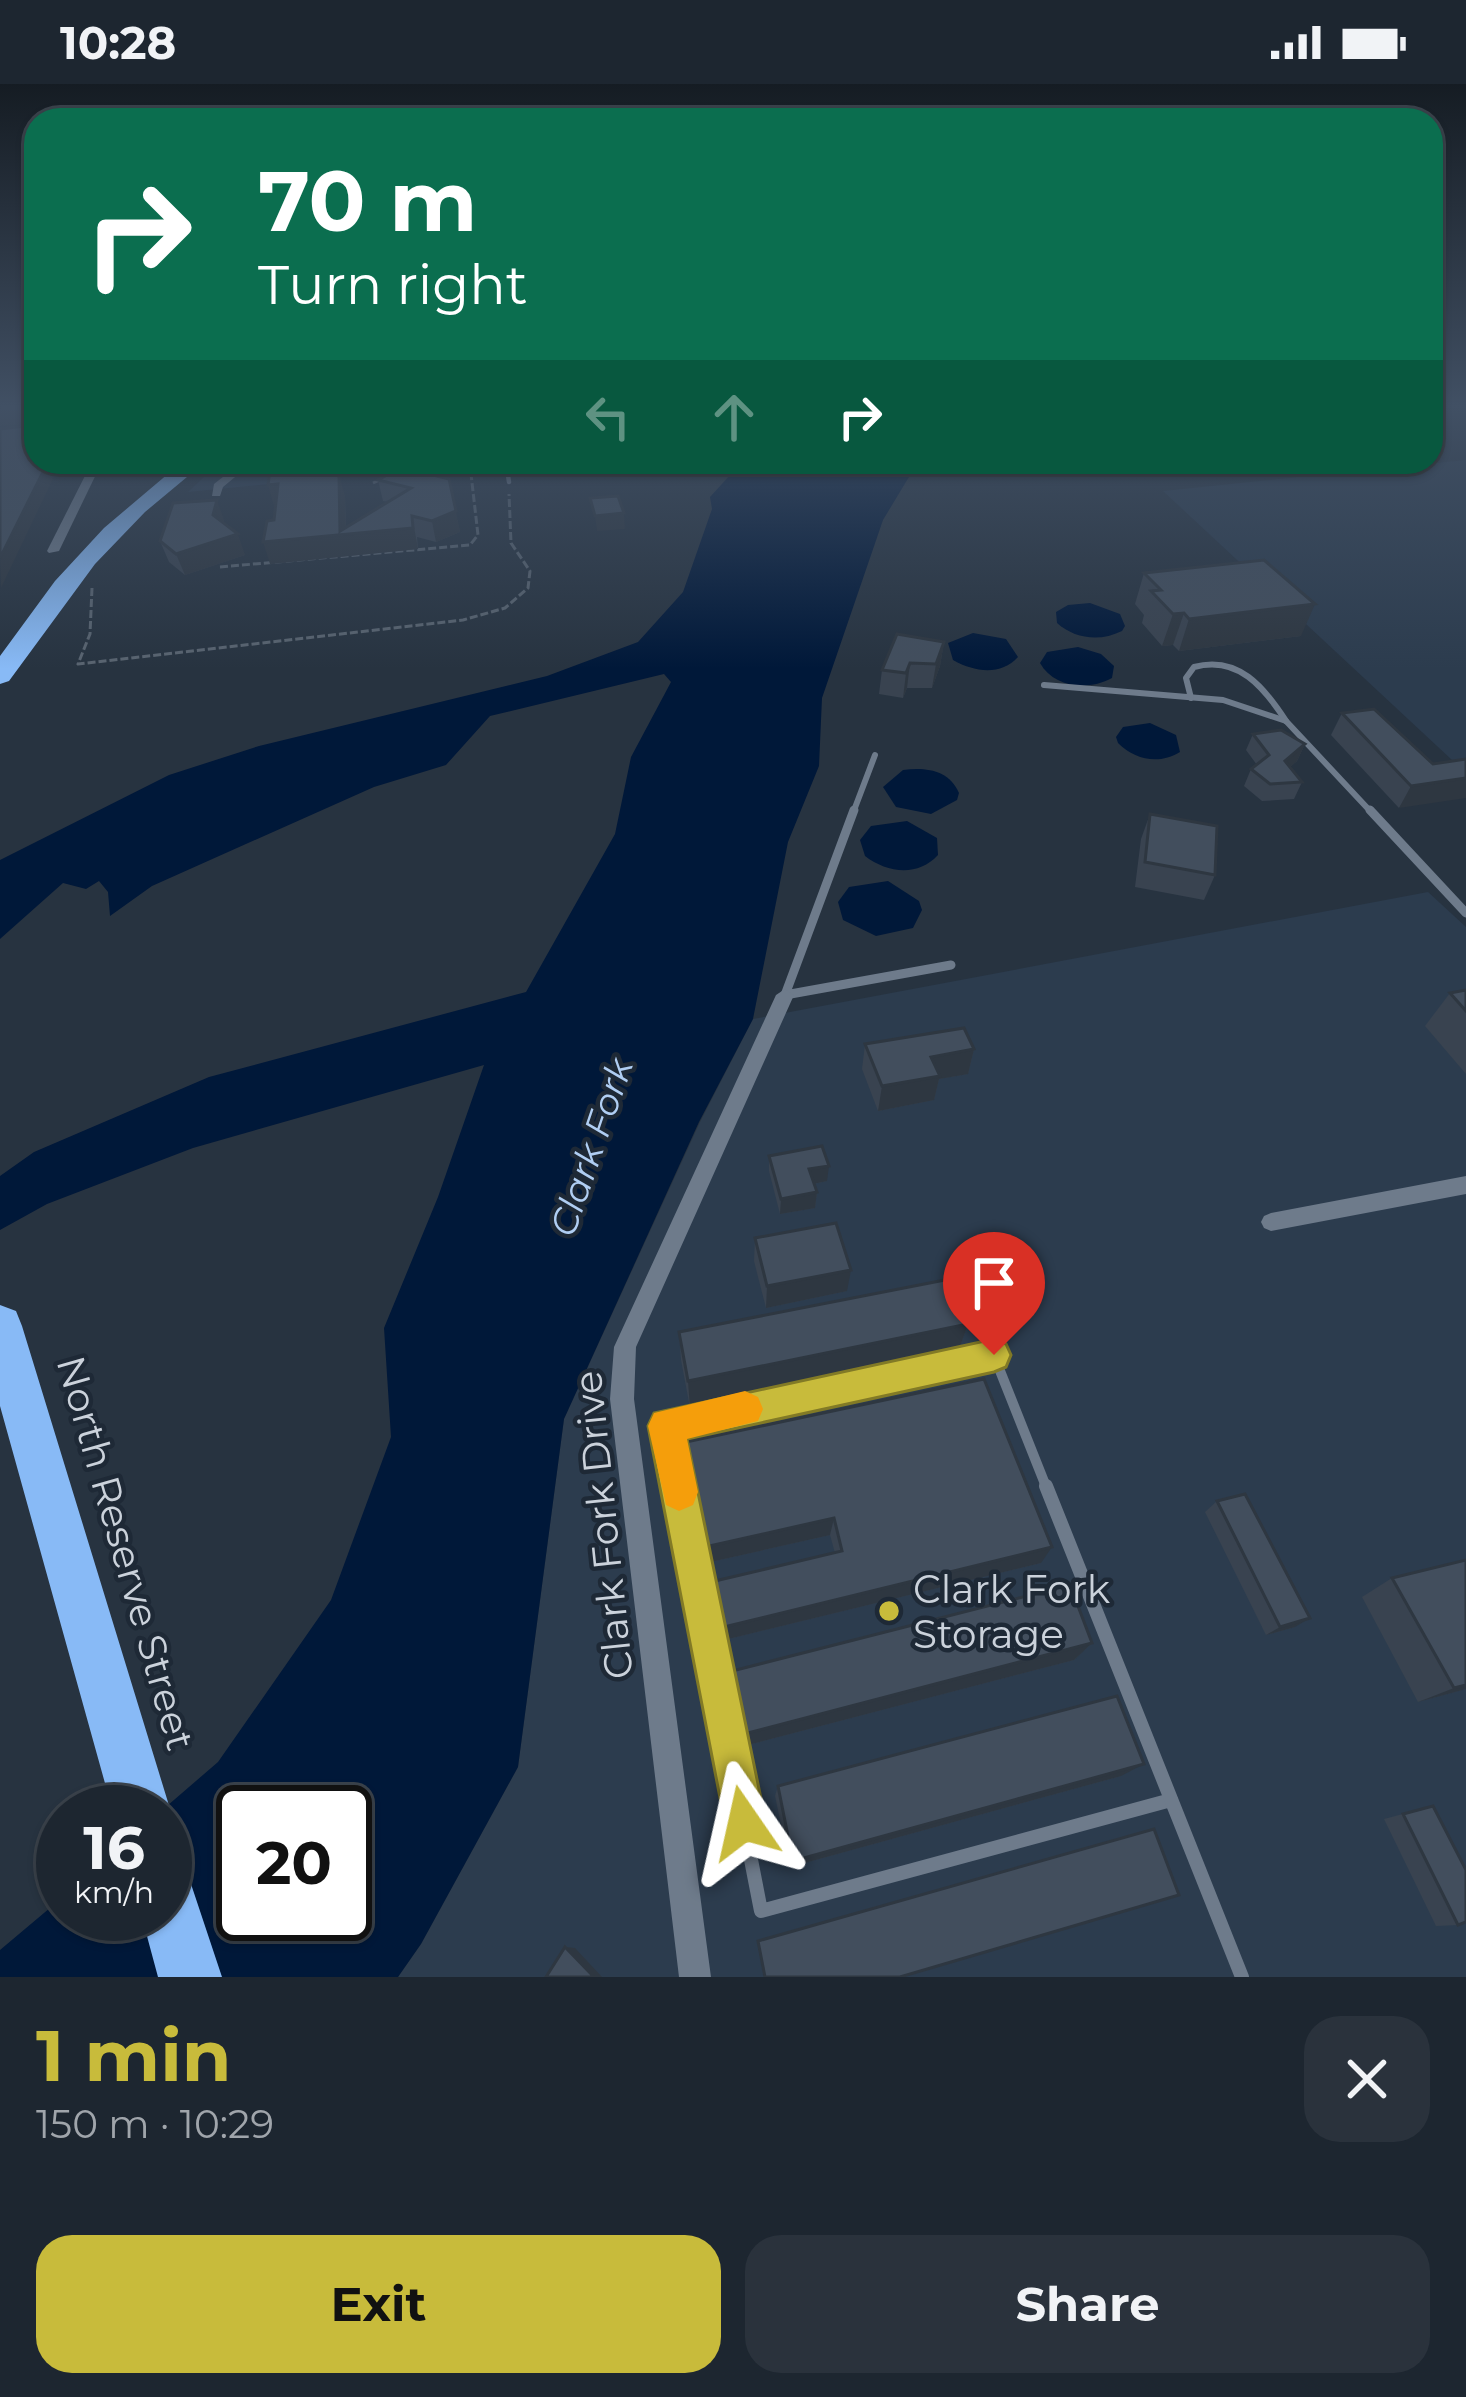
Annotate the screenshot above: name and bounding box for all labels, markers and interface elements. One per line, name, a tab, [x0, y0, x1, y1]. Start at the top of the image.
text: 10:28	[60, 15, 176, 70]
text: 70 m	[258, 150, 477, 252]
icon: right	[60, 156, 216, 312]
text: Turn right	[258, 252, 528, 318]
icon: left	[575, 384, 641, 450]
icon: ahead	[701, 384, 767, 450]
icon: right	[827, 384, 893, 450]
water label: Clark Fork	[540, 1051, 642, 1242]
pin	[943, 1232, 1045, 1355]
icon: arrive	[961, 1250, 1027, 1316]
street label: North Reserve Street	[47, 1350, 205, 1756]
street label: Clark Fork Drive	[563, 1369, 643, 1681]
place label: Clark Fork Storage	[913, 1565, 1111, 1658]
marker: Clark Fork Storage	[876, 1598, 902, 1624]
position arrow	[681, 1760, 807, 1886]
speed limit sign: 20	[216, 1785, 372, 1941]
text: 16	[83, 1811, 145, 1884]
text: km/h	[74, 1874, 154, 1911]
text: 1 min	[36, 2011, 232, 2099]
button: close	[1304, 2016, 1430, 2142]
text: 150 m · 10:29	[36, 2100, 274, 2148]
button: Exit	[36, 2235, 721, 2373]
button: Share	[745, 2235, 1430, 2373]

